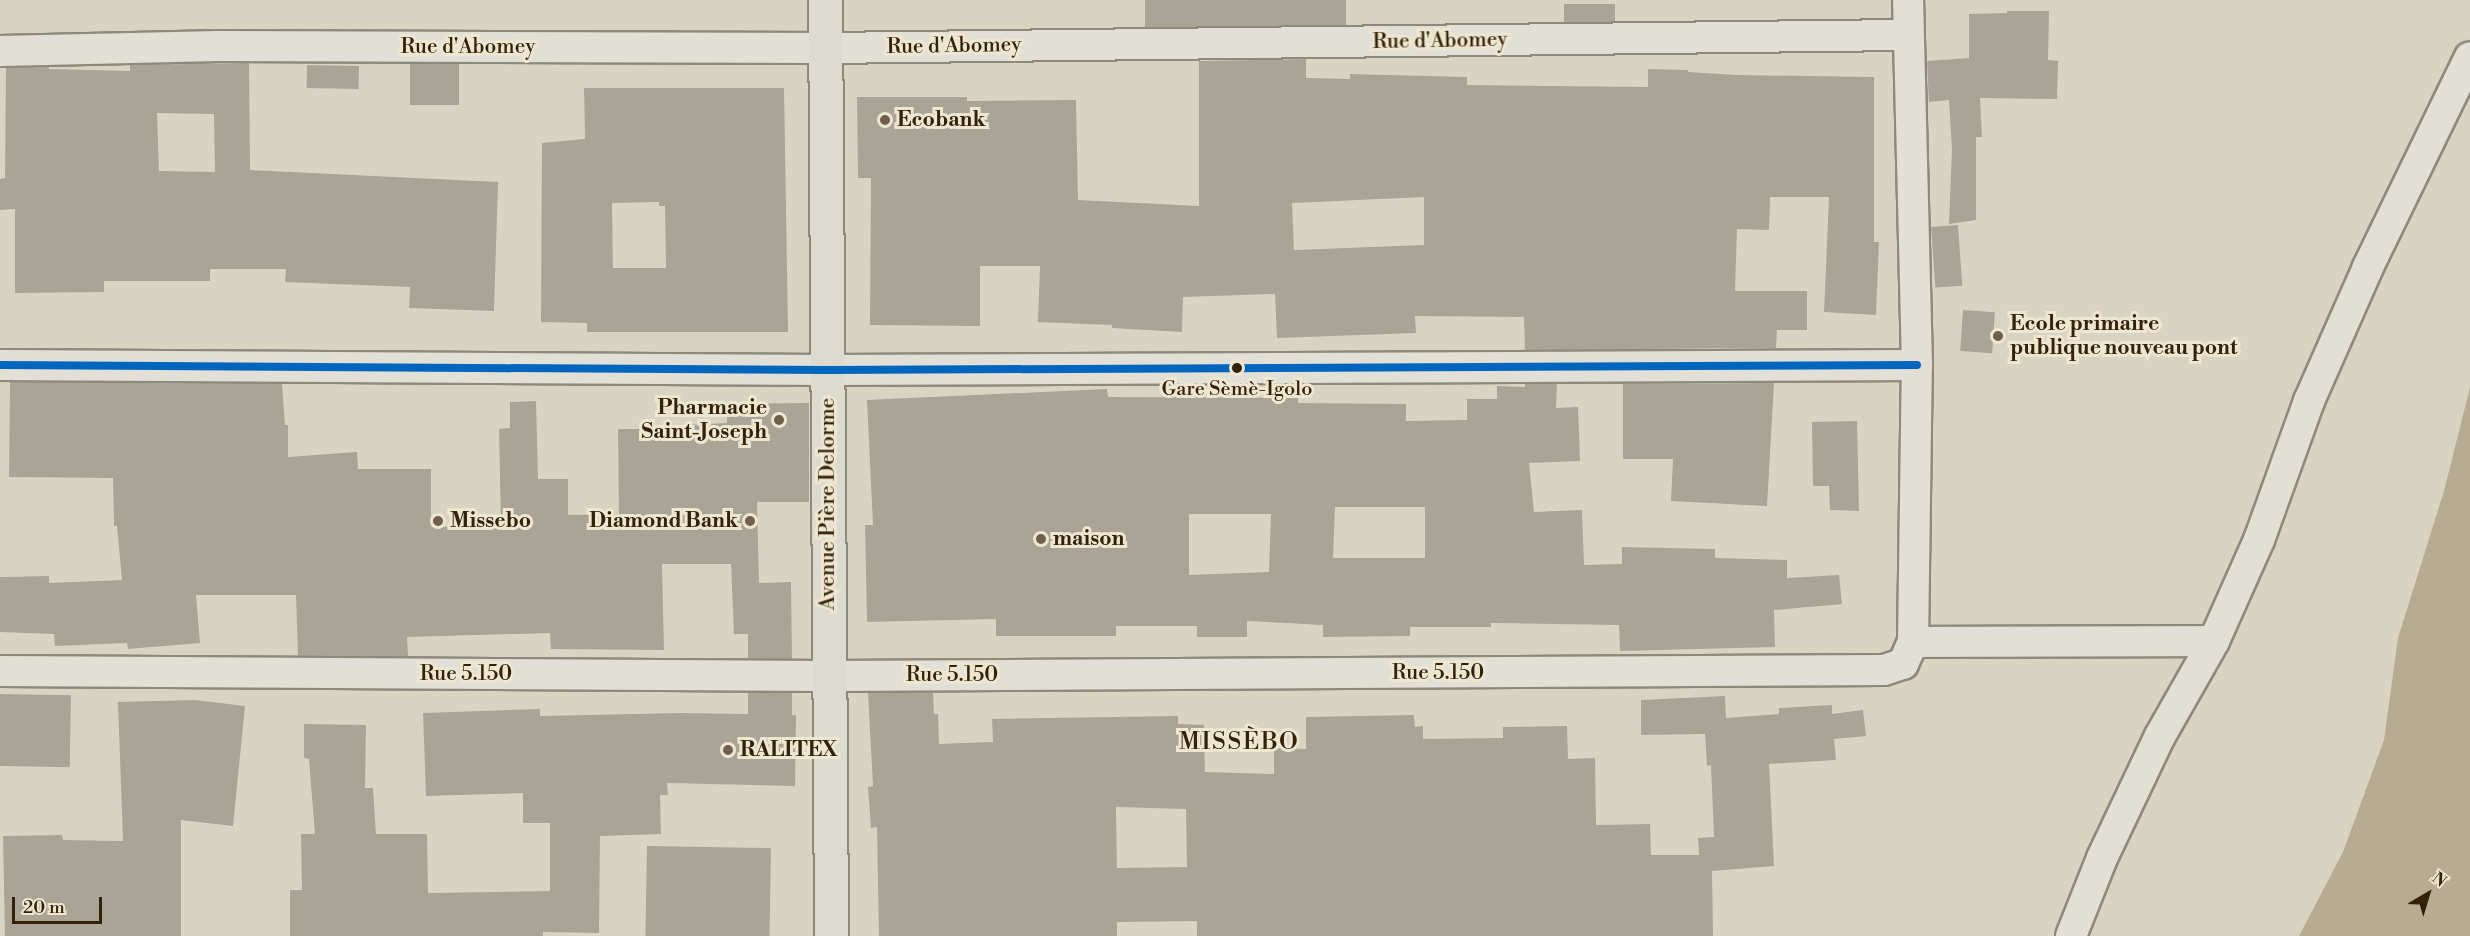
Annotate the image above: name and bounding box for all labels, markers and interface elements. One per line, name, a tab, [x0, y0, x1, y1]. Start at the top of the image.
street label: Rue d'Abomey	[1372, 27, 1508, 55]
street label: Rue d'Abomey	[886, 32, 1022, 60]
street label: Rue d'Abomey	[401, 34, 535, 60]
place label: Ecobank	[897, 107, 985, 133]
marker: Ecobank	[878, 113, 892, 127]
place label: Ecole primaire publique nouveau pont	[2010, 311, 2237, 361]
marker: Ecole primaire publique nouveau pont	[1991, 329, 2005, 343]
marker: Gare Sèmè-Igolo	[1231, 362, 1243, 374]
place label: Gare Sèmè-Igolo	[1162, 377, 1312, 401]
place label: Pharmacie Saint-Joseph	[641, 395, 767, 445]
street label: Avenue Pière Delorme	[815, 398, 841, 610]
marker: Pharmacie Saint-Joseph	[772, 413, 786, 427]
place label: Missebo	[450, 508, 531, 534]
place label: Diamond Bank	[589, 508, 738, 534]
marker: Missebo	[431, 514, 445, 528]
marker: Diamond Bank	[743, 514, 757, 528]
place label: maison	[1053, 526, 1124, 552]
marker: maison	[1034, 532, 1048, 546]
street label: Rue 5.150	[1392, 660, 1484, 686]
street label: Rue 5.150	[420, 661, 512, 687]
street label: Rue 5.150	[906, 662, 998, 688]
district label: MISSÈBO	[1179, 729, 1299, 757]
place label: RALITEX	[740, 737, 837, 763]
marker: RALITEX	[721, 743, 735, 757]
north arrow	[2398, 864, 2458, 924]
text: N	[2428, 868, 2450, 892]
scale bar	[15, 885, 105, 923]
text: 20 m	[23, 896, 65, 919]

